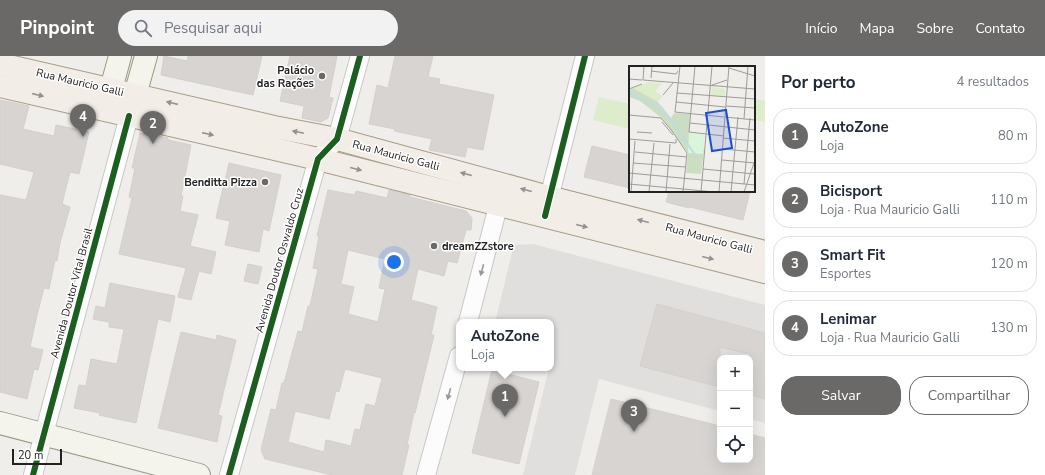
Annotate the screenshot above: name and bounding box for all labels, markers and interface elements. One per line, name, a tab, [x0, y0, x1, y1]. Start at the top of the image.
search box	[118, 10, 398, 46]
text: Pinpoint	[20, 15, 94, 41]
icon: search	[132, 17, 154, 39]
text: Pesquisar aqui	[164, 18, 262, 38]
text: Início	[805, 19, 837, 38]
text: Mapa	[859, 19, 894, 38]
text: Sobre	[916, 19, 953, 38]
text: Contato	[975, 19, 1025, 38]
place label: Palácio das Rações	[257, 63, 314, 91]
street label: Rua Mauricio Galli	[35, 65, 125, 100]
inset map	[629, 66, 755, 192]
marker: Palácio das Rações	[317, 71, 327, 81]
text: Por perto	[781, 71, 856, 94]
text: 4 resultados	[957, 73, 1029, 91]
one-way arrow	[32, 92, 44, 98]
one-way arrow	[165, 100, 178, 106]
pin: 4	[70, 104, 96, 137]
pin: 2	[140, 111, 166, 144]
text: AutoZone	[820, 117, 889, 137]
text: 1	[791, 127, 799, 145]
text: 80 m	[998, 127, 1028, 145]
one-way arrow	[292, 128, 305, 134]
one-way arrow	[202, 131, 214, 137]
street label: Rua Mauricio Galli	[351, 137, 441, 174]
text: Loja	[820, 137, 844, 155]
one-way arrow	[350, 166, 362, 172]
one-way arrow	[460, 171, 472, 177]
place label: Benditta Pizza	[184, 175, 257, 190]
marker: Benditta Pizza	[260, 177, 270, 187]
text: Bicisport	[820, 181, 882, 201]
street label: Avenida Doutor Oswaldo Cruz	[252, 186, 307, 334]
one-way arrow	[520, 187, 533, 193]
text: 2	[791, 191, 799, 209]
text: 110 m	[990, 191, 1028, 209]
text: Loja · Rua Mauricio Galli	[820, 201, 960, 219]
one-way arrow	[637, 218, 649, 224]
street label: Rua Mauricio Galli	[664, 220, 754, 257]
one-way arrow	[577, 223, 589, 229]
street label: Avenida Doutor Vital Brasil	[47, 226, 96, 360]
place label: dreamZZstore	[442, 239, 514, 254]
marker: dreamZZstore	[429, 241, 439, 251]
text: Smart Fit	[820, 245, 885, 265]
your location	[384, 252, 404, 272]
one-way arrow	[703, 255, 715, 261]
text: 3	[791, 255, 799, 273]
text: 120 m	[990, 255, 1028, 273]
one-way arrow	[479, 264, 485, 276]
text: Esportes	[820, 265, 871, 283]
text: Lenimar	[820, 309, 876, 329]
popup	[456, 319, 554, 371]
text: 4	[791, 319, 799, 337]
text: 130 m	[990, 319, 1028, 337]
text: AutoZone	[471, 326, 539, 346]
text: Loja · Rua Mauricio Galli	[820, 329, 960, 347]
text: Loja	[471, 346, 495, 364]
map controls	[717, 355, 753, 463]
button: +	[717, 355, 753, 391]
button: Salvar	[781, 376, 901, 415]
button: Compartilhar	[909, 376, 1029, 415]
pin: 1	[492, 384, 518, 417]
one-way arrow	[445, 388, 451, 400]
button: −	[717, 391, 753, 427]
pin: 3	[621, 399, 647, 432]
button: locate	[717, 427, 753, 463]
scale bar	[12, 447, 62, 466]
text: 20 m	[18, 448, 43, 463]

